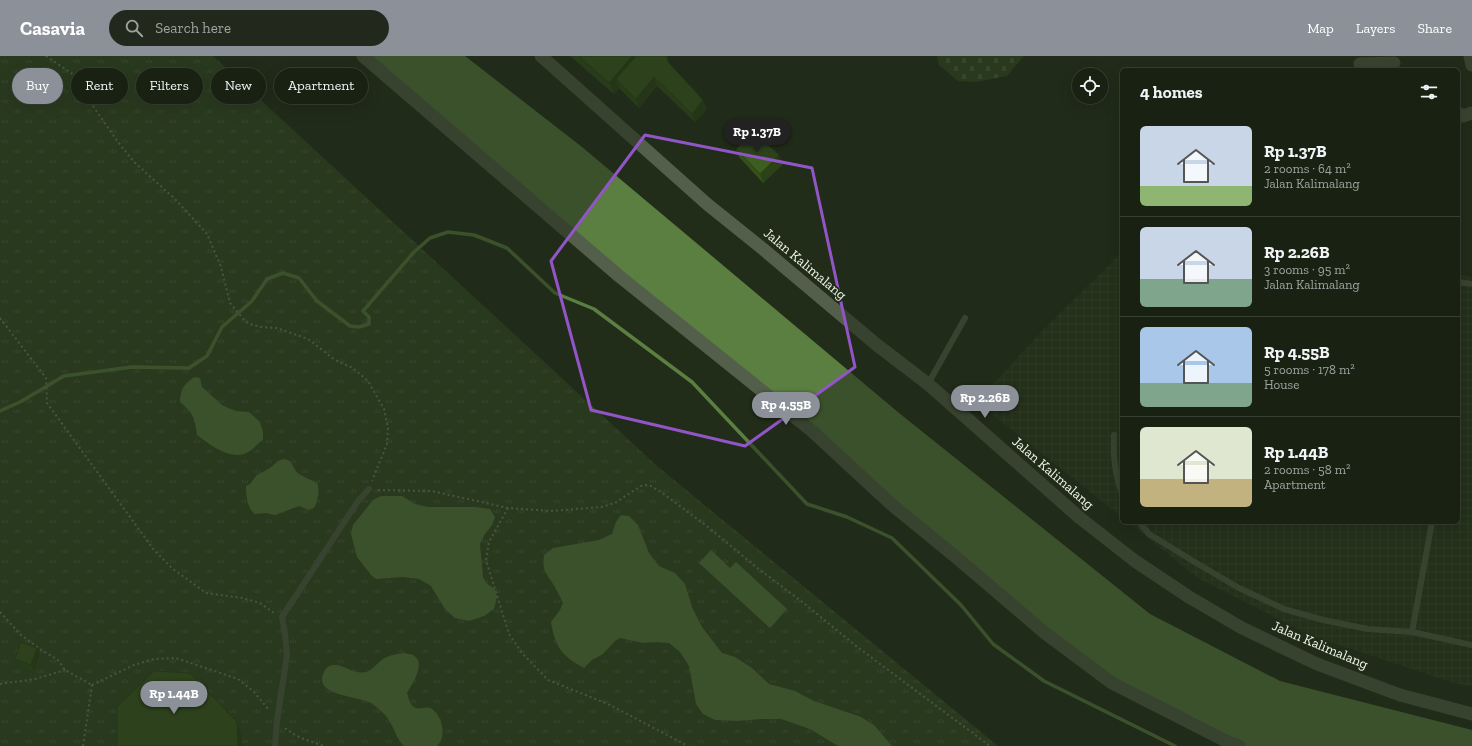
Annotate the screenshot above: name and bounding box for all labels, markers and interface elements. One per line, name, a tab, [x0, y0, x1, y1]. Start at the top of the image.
search box	[109, 10, 389, 46]
text: Casavia	[20, 17, 85, 40]
icon: search	[123, 17, 145, 39]
text: Search here	[155, 19, 231, 37]
text: Map	[1307, 20, 1334, 37]
text: Layers	[1356, 20, 1395, 37]
text: Share	[1417, 20, 1452, 37]
chip: Buy	[12, 68, 63, 104]
chip: Rent	[71, 68, 128, 104]
chip: Filters	[136, 68, 203, 104]
chip: New	[211, 68, 266, 104]
chip: Apartment	[274, 68, 368, 104]
map controls	[1072, 68, 1108, 104]
button: locate	[1072, 68, 1108, 104]
icon: filters	[1418, 81, 1440, 103]
text: 4 homes	[1140, 82, 1203, 102]
pin: Rp 1.37B	[716, 119, 798, 153]
text: Rp 1.37B	[733, 124, 781, 139]
text: Rp 1.37B	[1264, 141, 1327, 161]
icon: home	[1172, 142, 1220, 190]
text: 2 rooms · 64 m²	[1264, 161, 1351, 176]
text: Jalan Kalimalang	[1264, 176, 1360, 191]
street label: Jalan Kalimalang	[760, 224, 850, 304]
text: Rp 2.26B	[1264, 242, 1330, 262]
icon: home	[1172, 243, 1220, 291]
text: 3 rooms · 95 m²	[1264, 262, 1350, 277]
text: Jalan Kalimalang	[1264, 277, 1360, 292]
text: Rp 4.55B	[1264, 342, 1330, 362]
icon: home	[1172, 343, 1220, 391]
text: 5 rooms · 178 m²	[1264, 362, 1355, 377]
text: House	[1264, 377, 1299, 392]
pin: Rp 2.26B	[944, 385, 1026, 419]
text: Rp 2.26B	[960, 390, 1010, 405]
pin: Rp 4.55B	[745, 392, 827, 426]
text: Rp 4.55B	[761, 397, 811, 412]
street label: Jalan Kalimalang	[1009, 433, 1098, 513]
text: Rp 1.44B	[1264, 442, 1328, 462]
icon: home	[1172, 443, 1220, 491]
text: 2 rooms · 58 m²	[1264, 462, 1350, 477]
text: Apartment	[1264, 477, 1326, 492]
street label: Jalan Kalimalang	[1269, 617, 1371, 673]
pin: Rp 1.44B	[133, 681, 215, 715]
text: Rp 1.44B	[149, 686, 199, 701]

